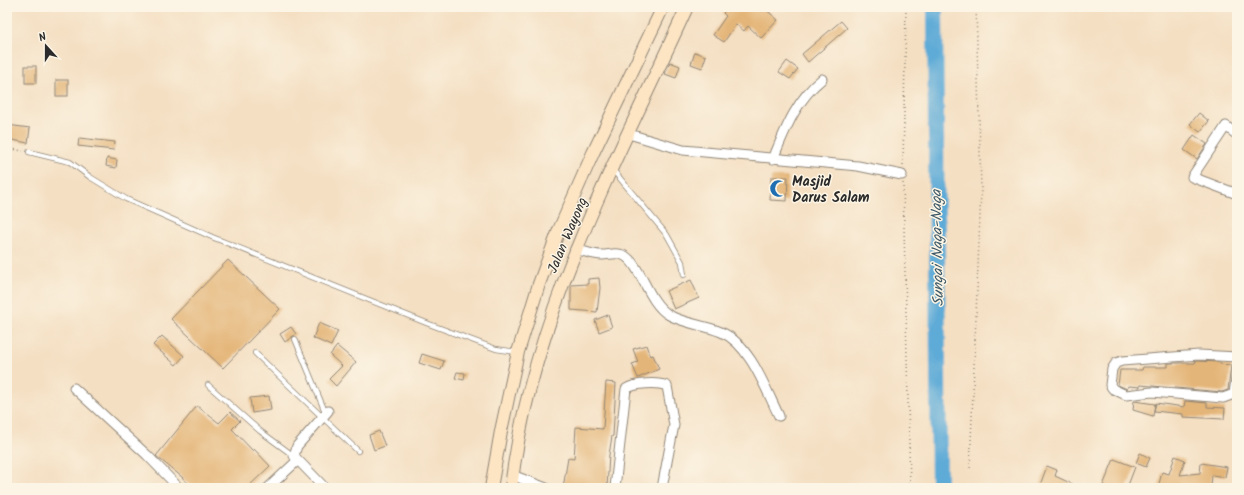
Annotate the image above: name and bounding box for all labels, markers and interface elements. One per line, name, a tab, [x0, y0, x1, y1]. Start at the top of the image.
north arrow	[26, 26, 66, 66]
text: N	[36, 28, 49, 47]
place label: Masjid Darus Salam	[792, 171, 870, 209]
mosque icon: Masjid Darus Salam	[769, 179, 789, 199]
water label: Sungai Naga-Naga	[925, 189, 951, 306]
street label: Jalan Wayong	[542, 194, 594, 277]

